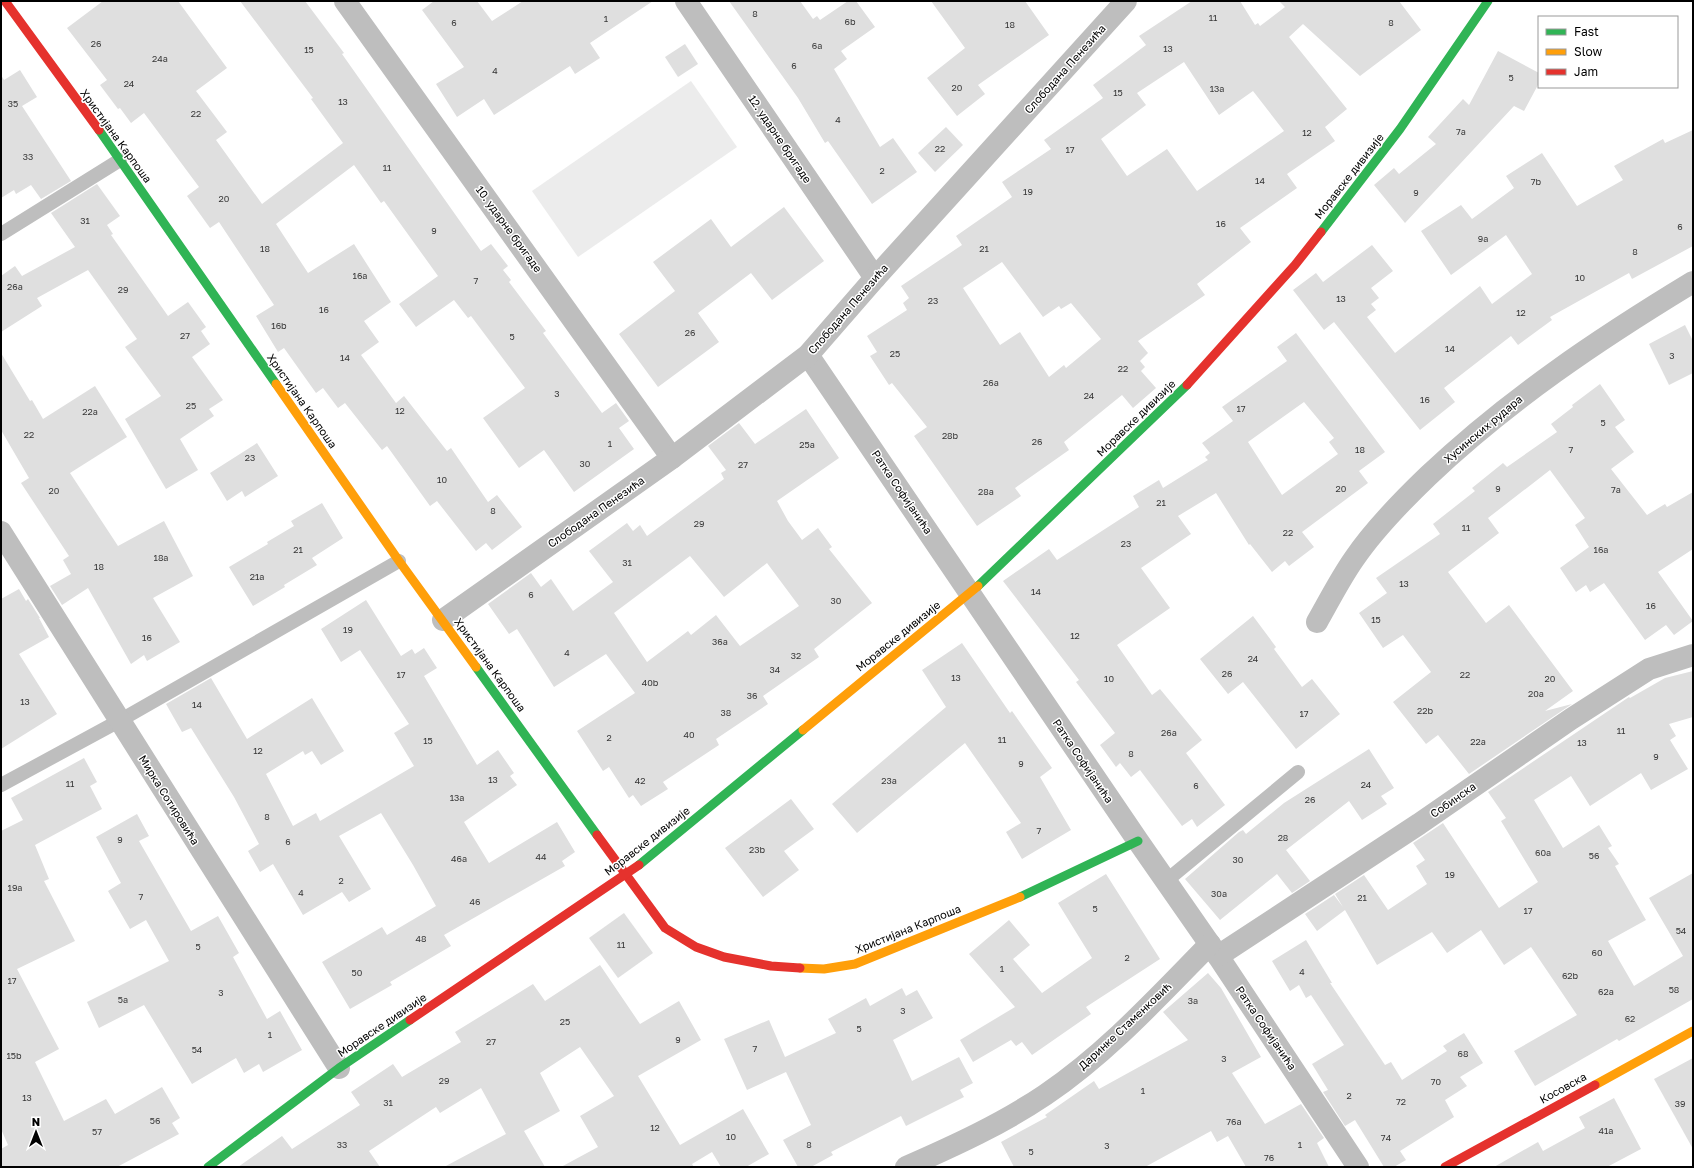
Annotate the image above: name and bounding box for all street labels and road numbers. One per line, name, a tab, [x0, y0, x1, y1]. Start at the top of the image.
street label: Слободана Пенезића	[1021, 22, 1108, 116]
street label: Христијана Карпоша	[78, 86, 155, 185]
street label: 12. ударне бригаде	[746, 92, 815, 185]
street label: Моравске дивизије	[1311, 130, 1386, 221]
street label: 10. ударне бригаде	[474, 183, 545, 274]
street label: Слободана Пенезића	[805, 261, 890, 356]
street label: Христијана Карпоша	[265, 351, 340, 451]
street label: Моравске дивизије	[1094, 377, 1178, 459]
street label: Хусинских рудара	[1441, 392, 1525, 465]
street label: Ратка Софијанића	[870, 447, 935, 536]
street label: Слободана Пенезића	[545, 473, 647, 550]
street label: Моравске дивизије	[853, 598, 942, 674]
street label: Христијана Карпоша	[452, 615, 529, 714]
street label: Ратка Софијанића	[1051, 716, 1116, 805]
street label: Мирка Сотировића	[136, 752, 202, 847]
street label: Собинска	[1427, 779, 1478, 820]
street label: Моравске дивизије	[601, 803, 692, 878]
street label: Христијана Карпоша	[853, 901, 962, 956]
street label: Даринке Стаменковић	[1076, 979, 1174, 1072]
street label: Ратка Софијанића	[1234, 983, 1299, 1072]
street label: Моравске дивизије	[335, 990, 429, 1059]
street label: Косовска	[1537, 1069, 1588, 1106]

